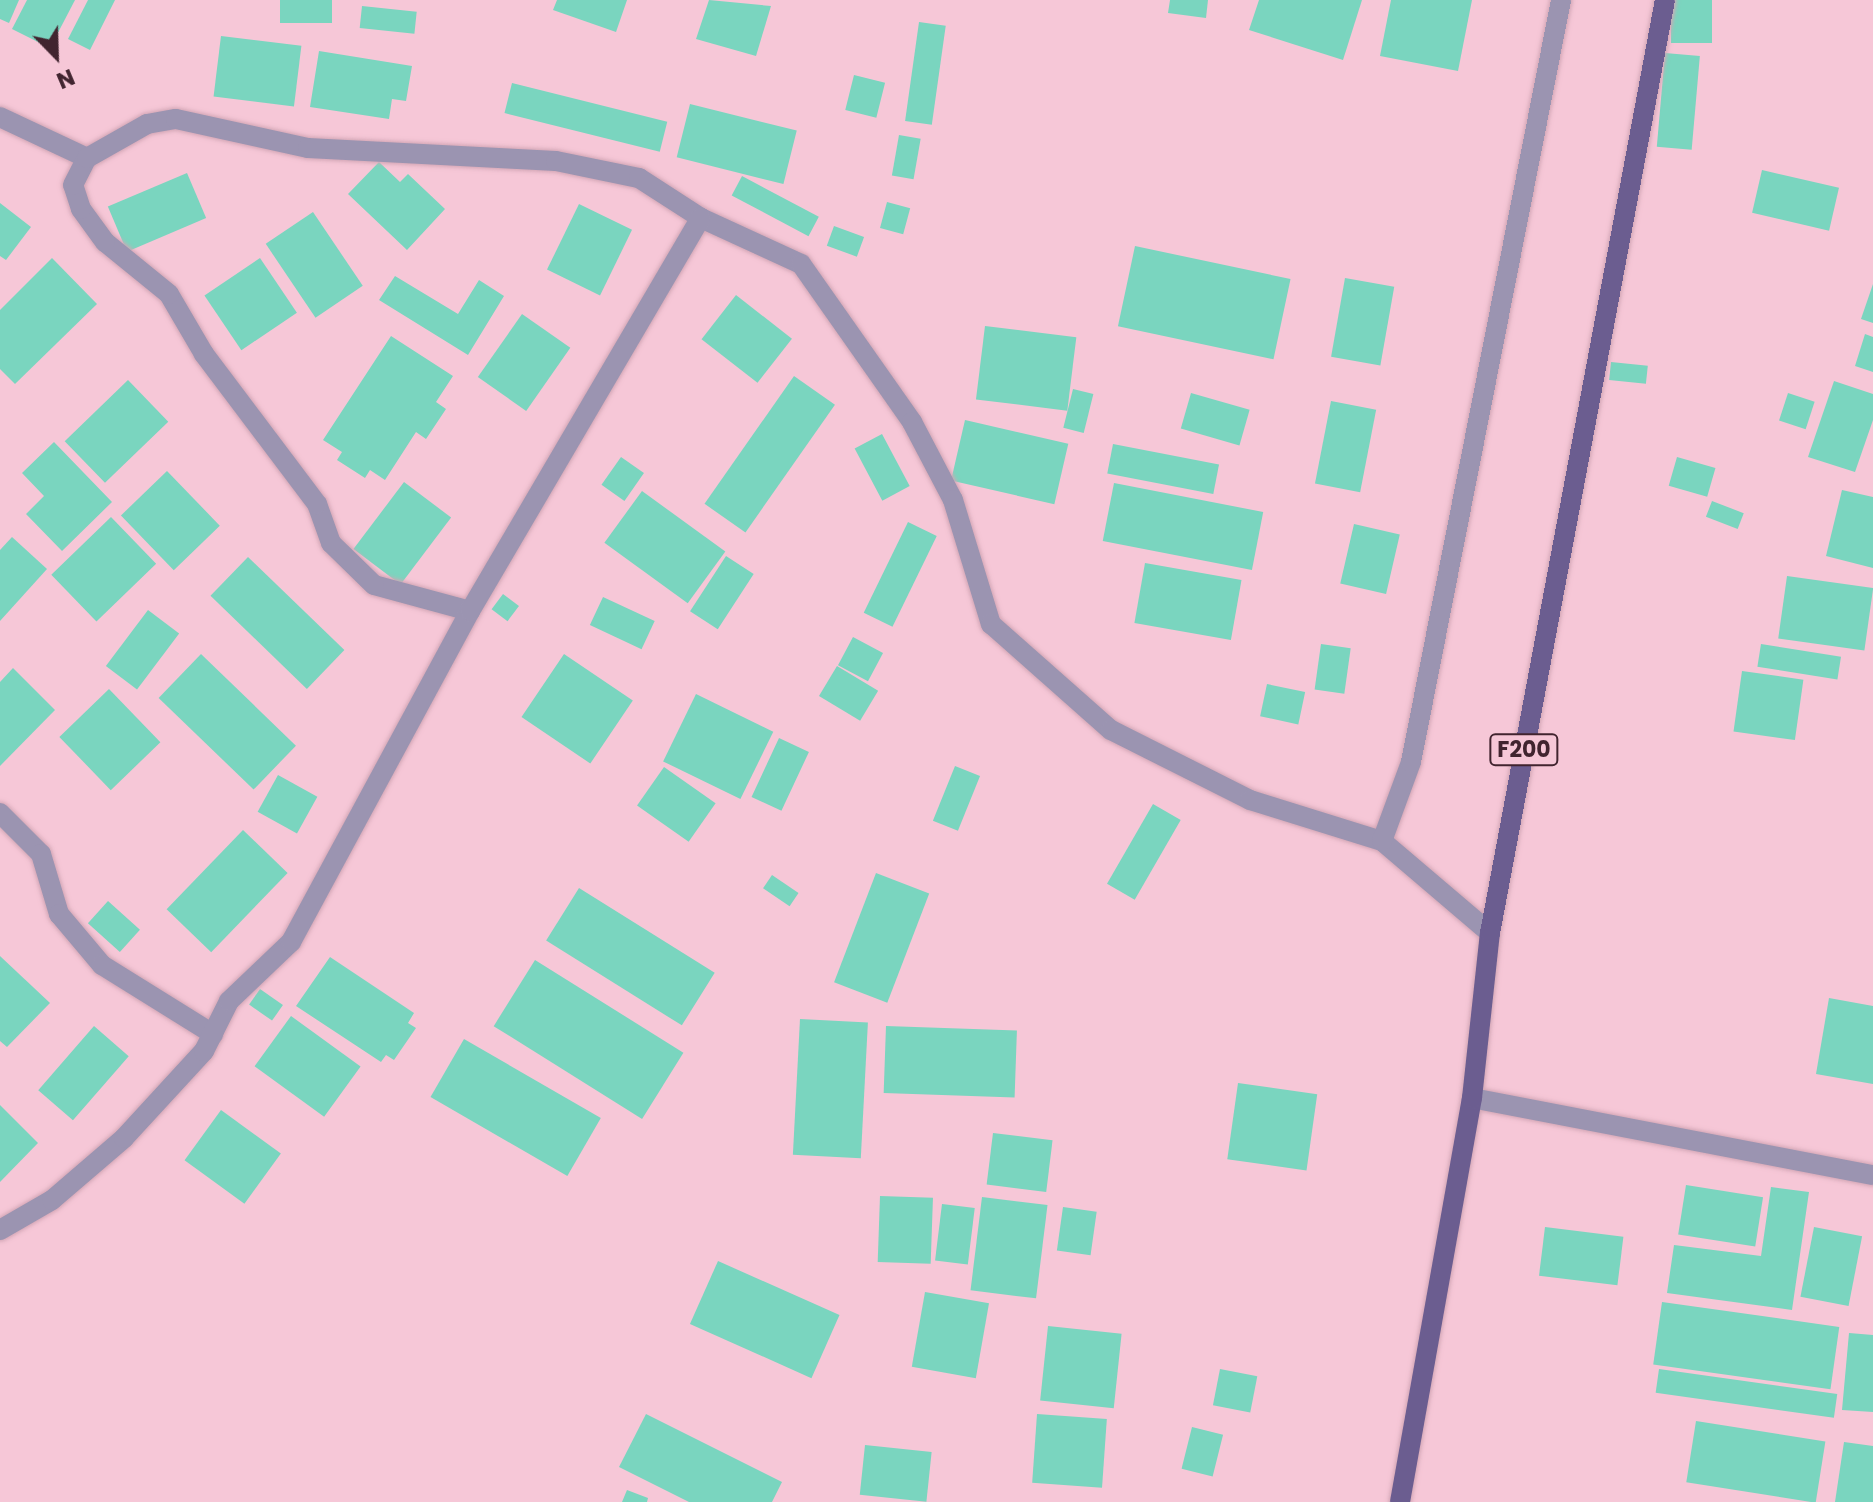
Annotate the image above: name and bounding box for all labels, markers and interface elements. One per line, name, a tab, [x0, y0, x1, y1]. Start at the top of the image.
north arrow	[16, 16, 96, 96]
text: N	[52, 61, 79, 96]
road number: F200	[1488, 732, 1560, 768]

